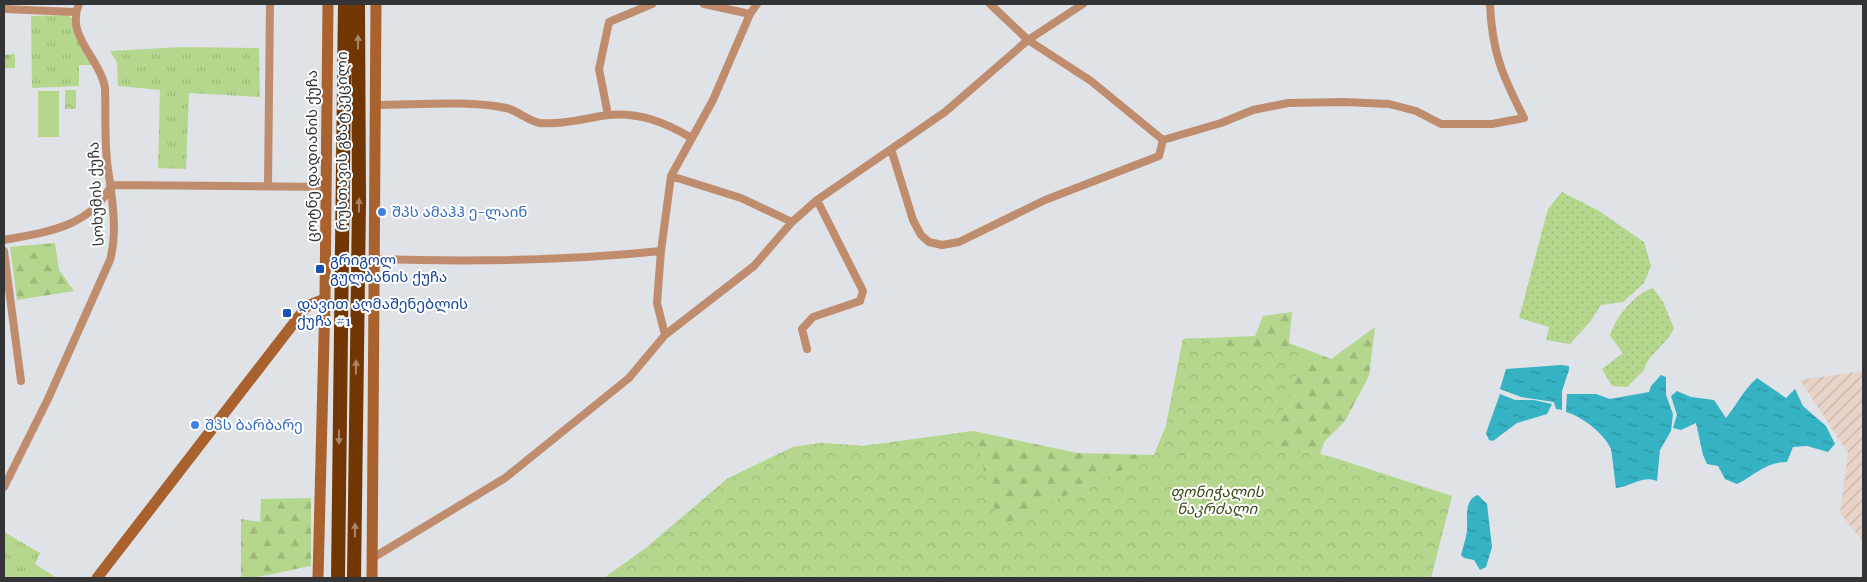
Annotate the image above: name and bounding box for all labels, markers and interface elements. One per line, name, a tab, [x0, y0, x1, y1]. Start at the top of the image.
one-way arrow	[354, 34, 362, 50]
street label: რუსთავის გზატკეცილი	[331, 51, 351, 231]
street label: ცოტნე დადიანის ქუჩა	[301, 70, 321, 242]
street label: სოხუმის ქუჩა	[82, 141, 108, 247]
one-way arrow	[355, 196, 363, 212]
place label: შპს ამაჰჰ ე-ლაინ	[392, 201, 527, 221]
marker: შპს ამაჰჰ ე-ლაინ	[376, 206, 388, 218]
place label: გრიგოლ გულბანის ქუჩა	[330, 249, 447, 286]
marker: გრიგოლ გულბანის ქუჩა	[314, 263, 326, 275]
place label: დავით აღმაშენებლის ქუჩა #1	[297, 293, 468, 330]
marker: დავით აღმაშენებლის ქუჩა #1	[281, 307, 293, 319]
one-way arrow	[352, 359, 360, 375]
place label: შპს ბარბარე	[205, 414, 303, 434]
marker: შპს ბარბარე	[189, 419, 201, 431]
one-way arrow	[335, 430, 343, 446]
park label: ფონიჭალის ნაკრძალი	[1170, 481, 1265, 518]
one-way arrow	[351, 521, 359, 537]

